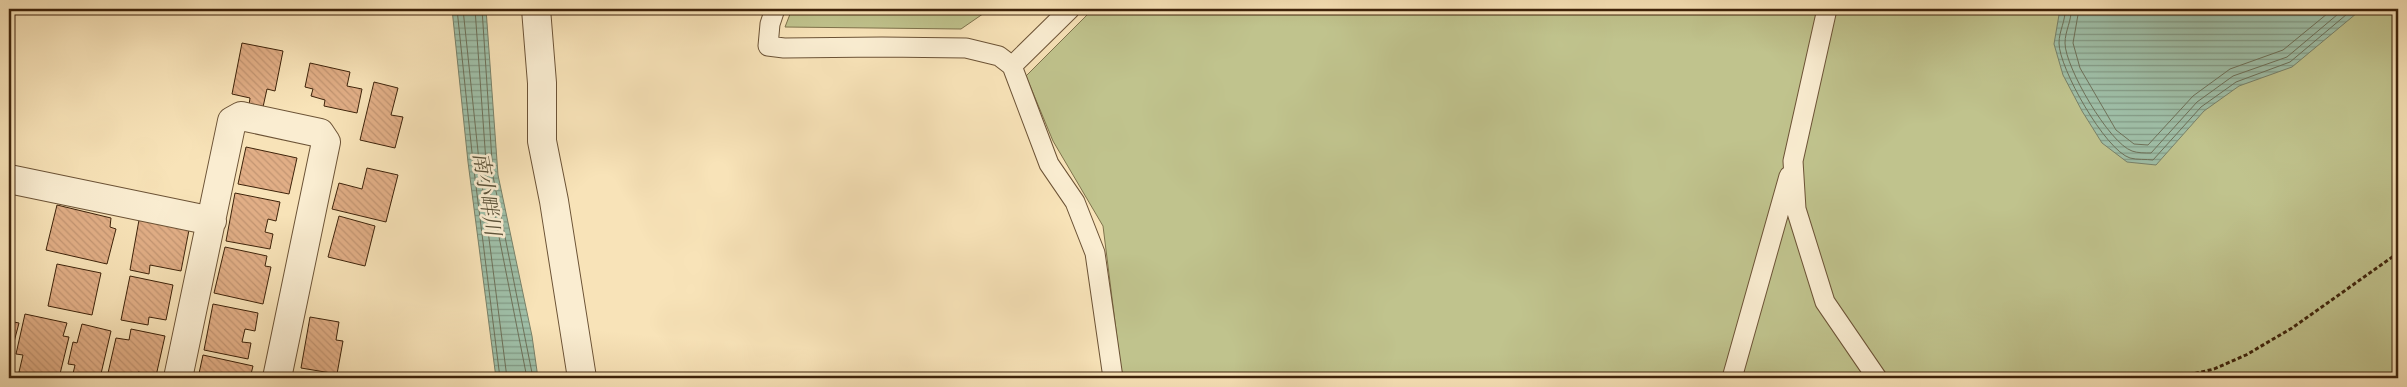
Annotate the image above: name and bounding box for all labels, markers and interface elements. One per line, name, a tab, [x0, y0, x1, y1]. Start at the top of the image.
water label: 南小畔川	[467, 150, 506, 239]

